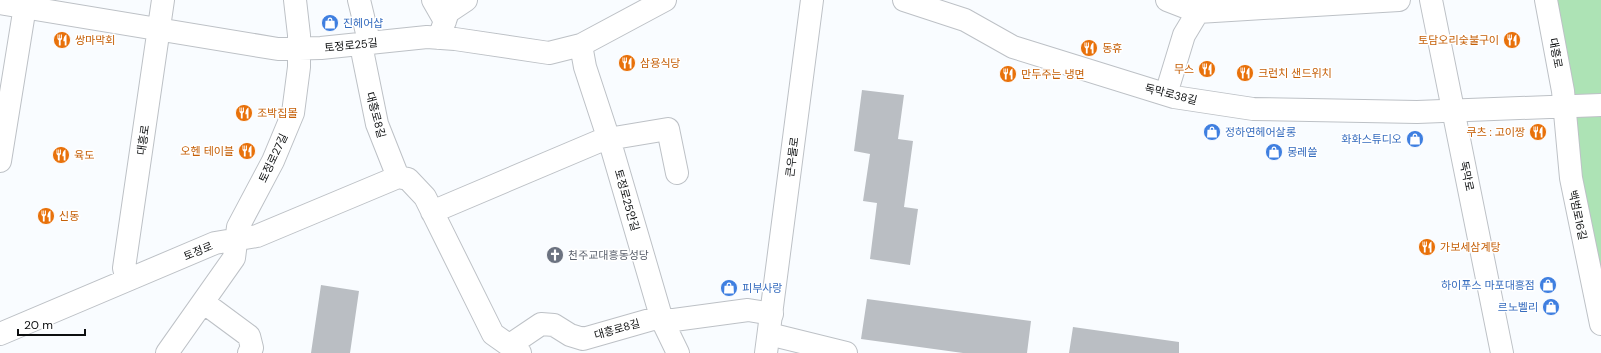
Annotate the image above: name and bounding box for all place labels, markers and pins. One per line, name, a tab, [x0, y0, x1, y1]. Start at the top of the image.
shop icon: 진헤어샵	[320, 13, 340, 33]
place label: 진헤어샵	[343, 16, 383, 30]
restaurant icon: 쌍마막회	[52, 30, 72, 50]
restaurant icon: 토담오리숯불구이	[1502, 30, 1522, 50]
place label: 쌍마막회	[75, 33, 115, 47]
place label: 토담오리숯불구이	[1418, 33, 1499, 47]
restaurant icon: 동휴	[1079, 38, 1099, 58]
place label: 동휴	[1102, 41, 1122, 55]
restaurant icon: 삼용식당	[617, 53, 637, 73]
place label: 삼용식당	[640, 56, 680, 70]
restaurant icon: 무스	[1197, 59, 1217, 79]
place label: 무스	[1174, 62, 1194, 76]
restaurant icon: 크런치 샌드위치	[1235, 63, 1255, 83]
restaurant icon: 만두주는 냉면	[998, 64, 1018, 84]
place label: 크런치 샌드위치	[1258, 66, 1332, 80]
place label: 만두주는 냉면	[1021, 67, 1085, 81]
restaurant icon: 조박집몰	[234, 103, 254, 123]
place label: 조박집몰	[257, 106, 297, 120]
shop icon: 정하연헤어살롱	[1202, 122, 1222, 142]
restaurant icon: 쿠츠 : 고이짱	[1528, 122, 1548, 142]
place label: 정하연헤어살롱	[1225, 125, 1296, 139]
place label: 쿠츠 : 고이짱	[1466, 125, 1525, 139]
shop icon: 화화스튜디오	[1405, 129, 1425, 149]
place label: 화화스튜디오	[1341, 132, 1402, 146]
restaurant icon: 오헨 테이블	[237, 141, 257, 161]
shop icon: 몽레쓸	[1264, 142, 1284, 162]
place label: 오헨 테이블	[180, 144, 234, 158]
restaurant icon: 육도	[51, 145, 71, 165]
place label: 몽레쓸	[1287, 145, 1317, 159]
place label: 육도	[74, 148, 94, 162]
restaurant icon: 신동	[36, 206, 56, 226]
place label: 신동	[59, 209, 79, 223]
restaurant icon: 가보세삼계탕	[1417, 237, 1437, 257]
place label: 가보세삼계탕	[1440, 240, 1501, 254]
church icon: 천주교대흥동성당	[545, 245, 565, 265]
place label: 천주교대흥동성당	[568, 248, 649, 262]
shop icon: 하이푸스 마포대흥점	[1538, 275, 1558, 295]
shop icon: 피부사랑	[719, 278, 739, 298]
place label: 하이푸스 마포대흥점	[1441, 278, 1535, 292]
place label: 피부사랑	[742, 281, 782, 295]
shop icon: 르노벨리	[1541, 297, 1561, 317]
place label: 르노벨리	[1498, 300, 1538, 314]

